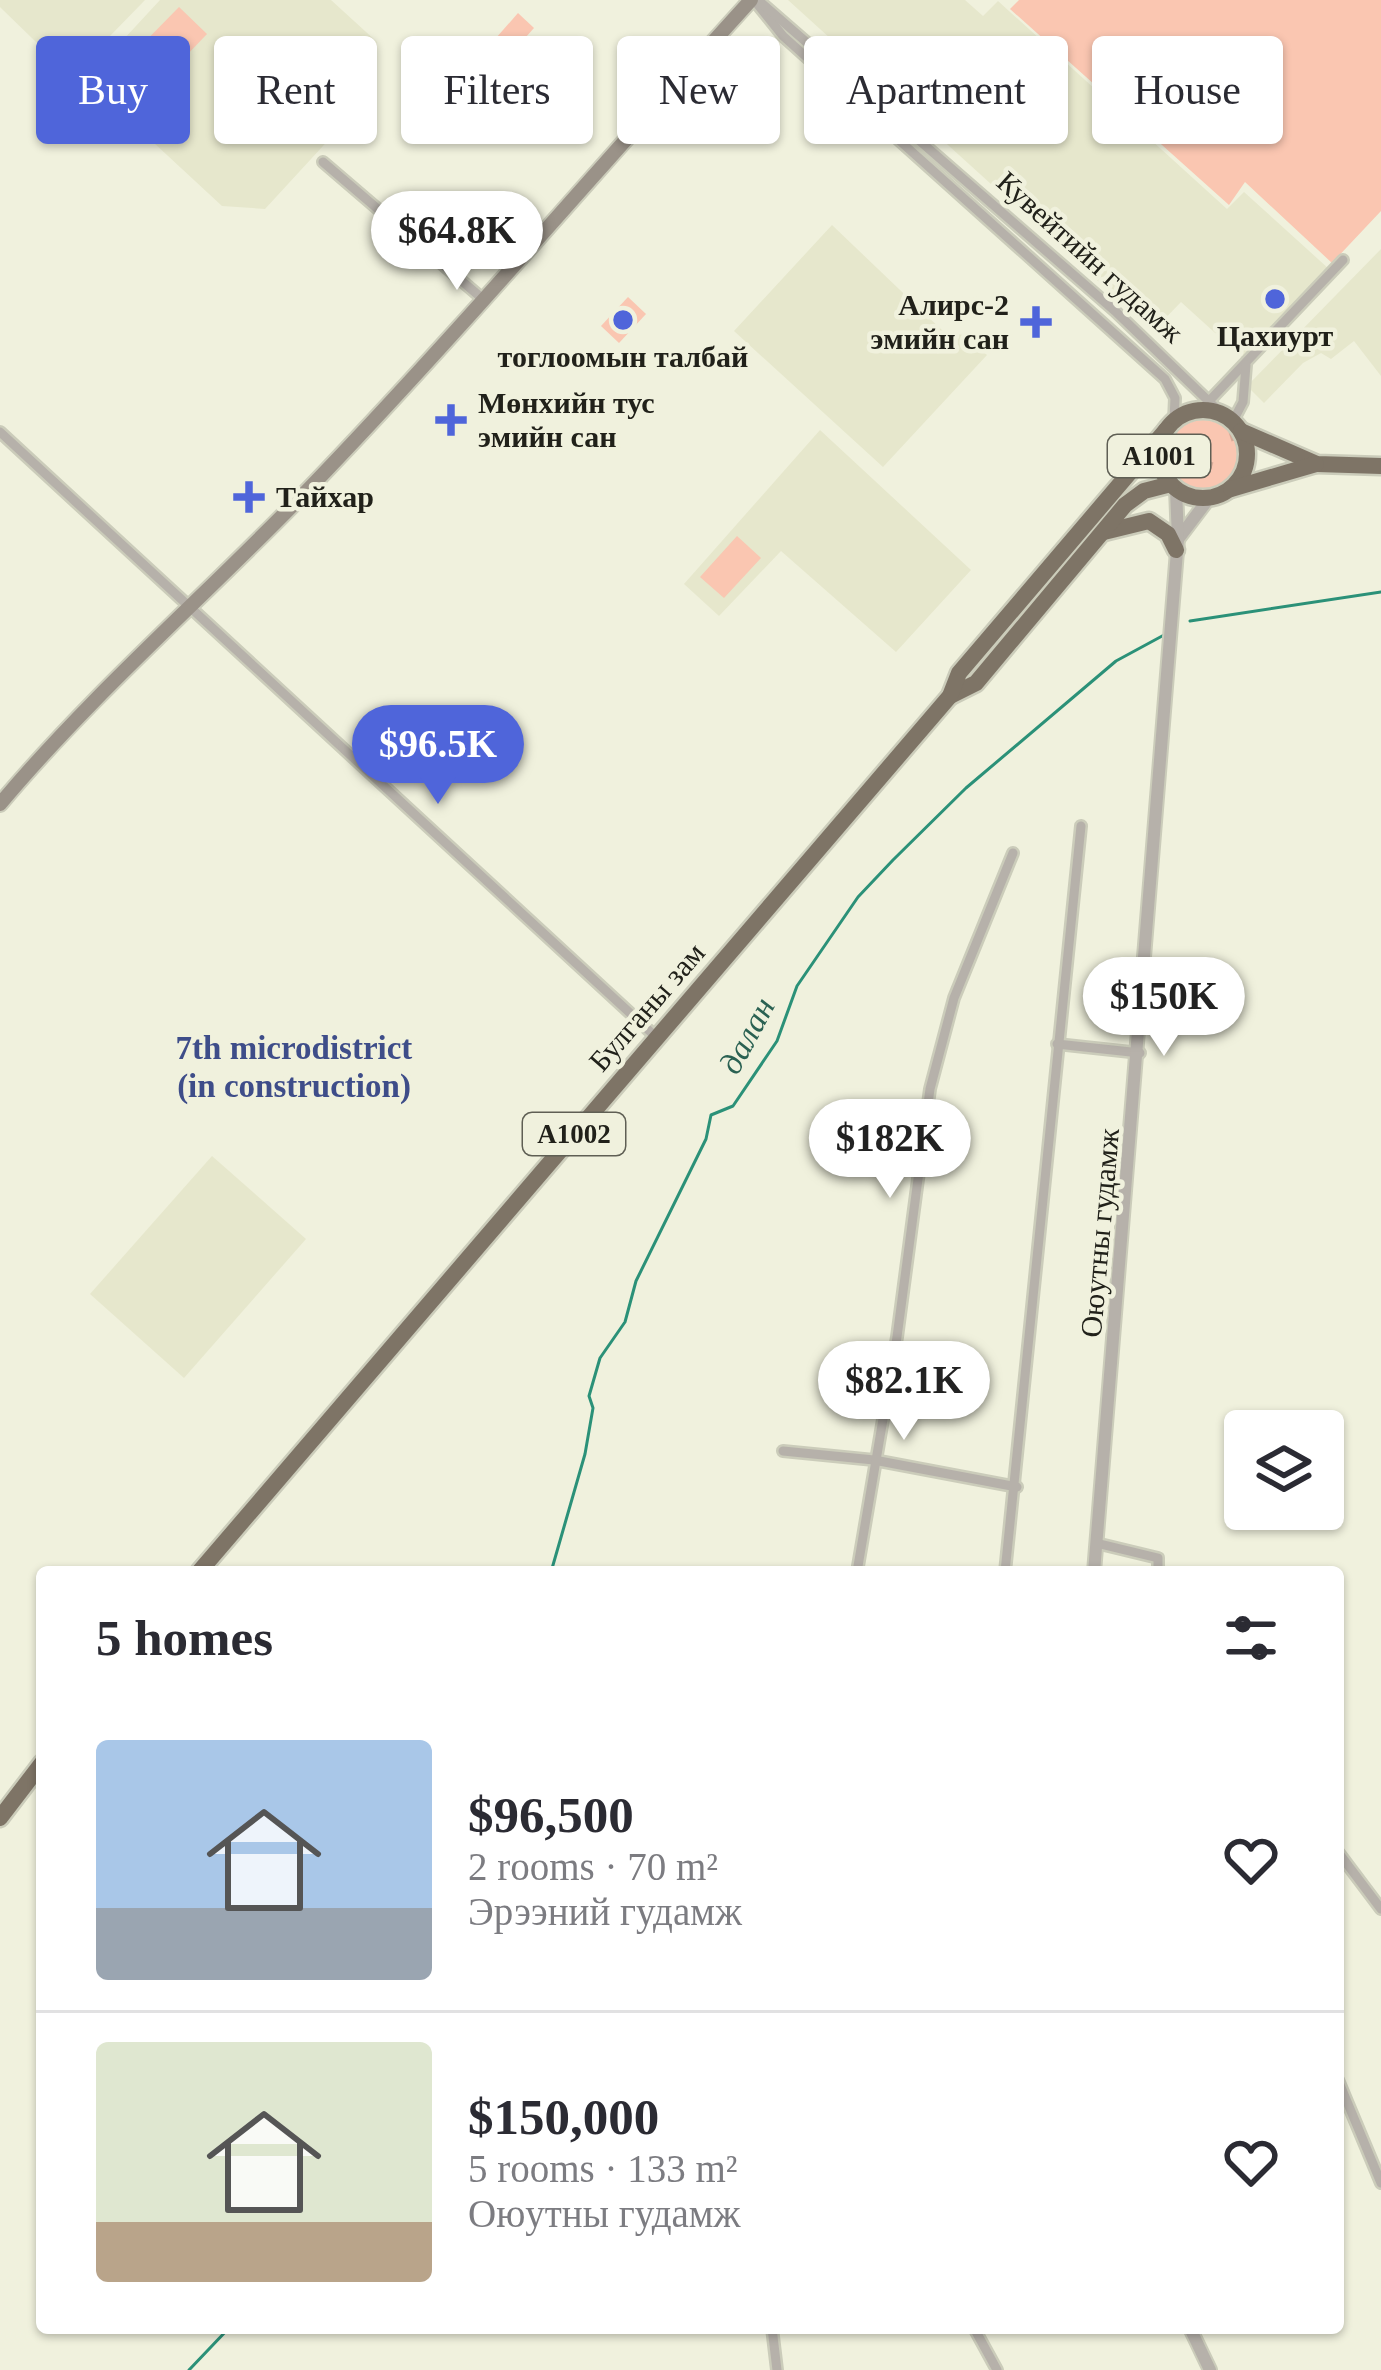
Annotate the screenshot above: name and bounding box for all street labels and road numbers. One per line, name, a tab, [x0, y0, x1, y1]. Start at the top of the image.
street label: Кувейтийн гудамж	[991, 165, 1190, 349]
road number: A1001	[1108, 435, 1210, 477]
street label: Булганы зам	[582, 936, 711, 1077]
road number: A1002	[523, 1113, 625, 1155]
street label: Оюутны гудамж	[1074, 1127, 1125, 1339]

